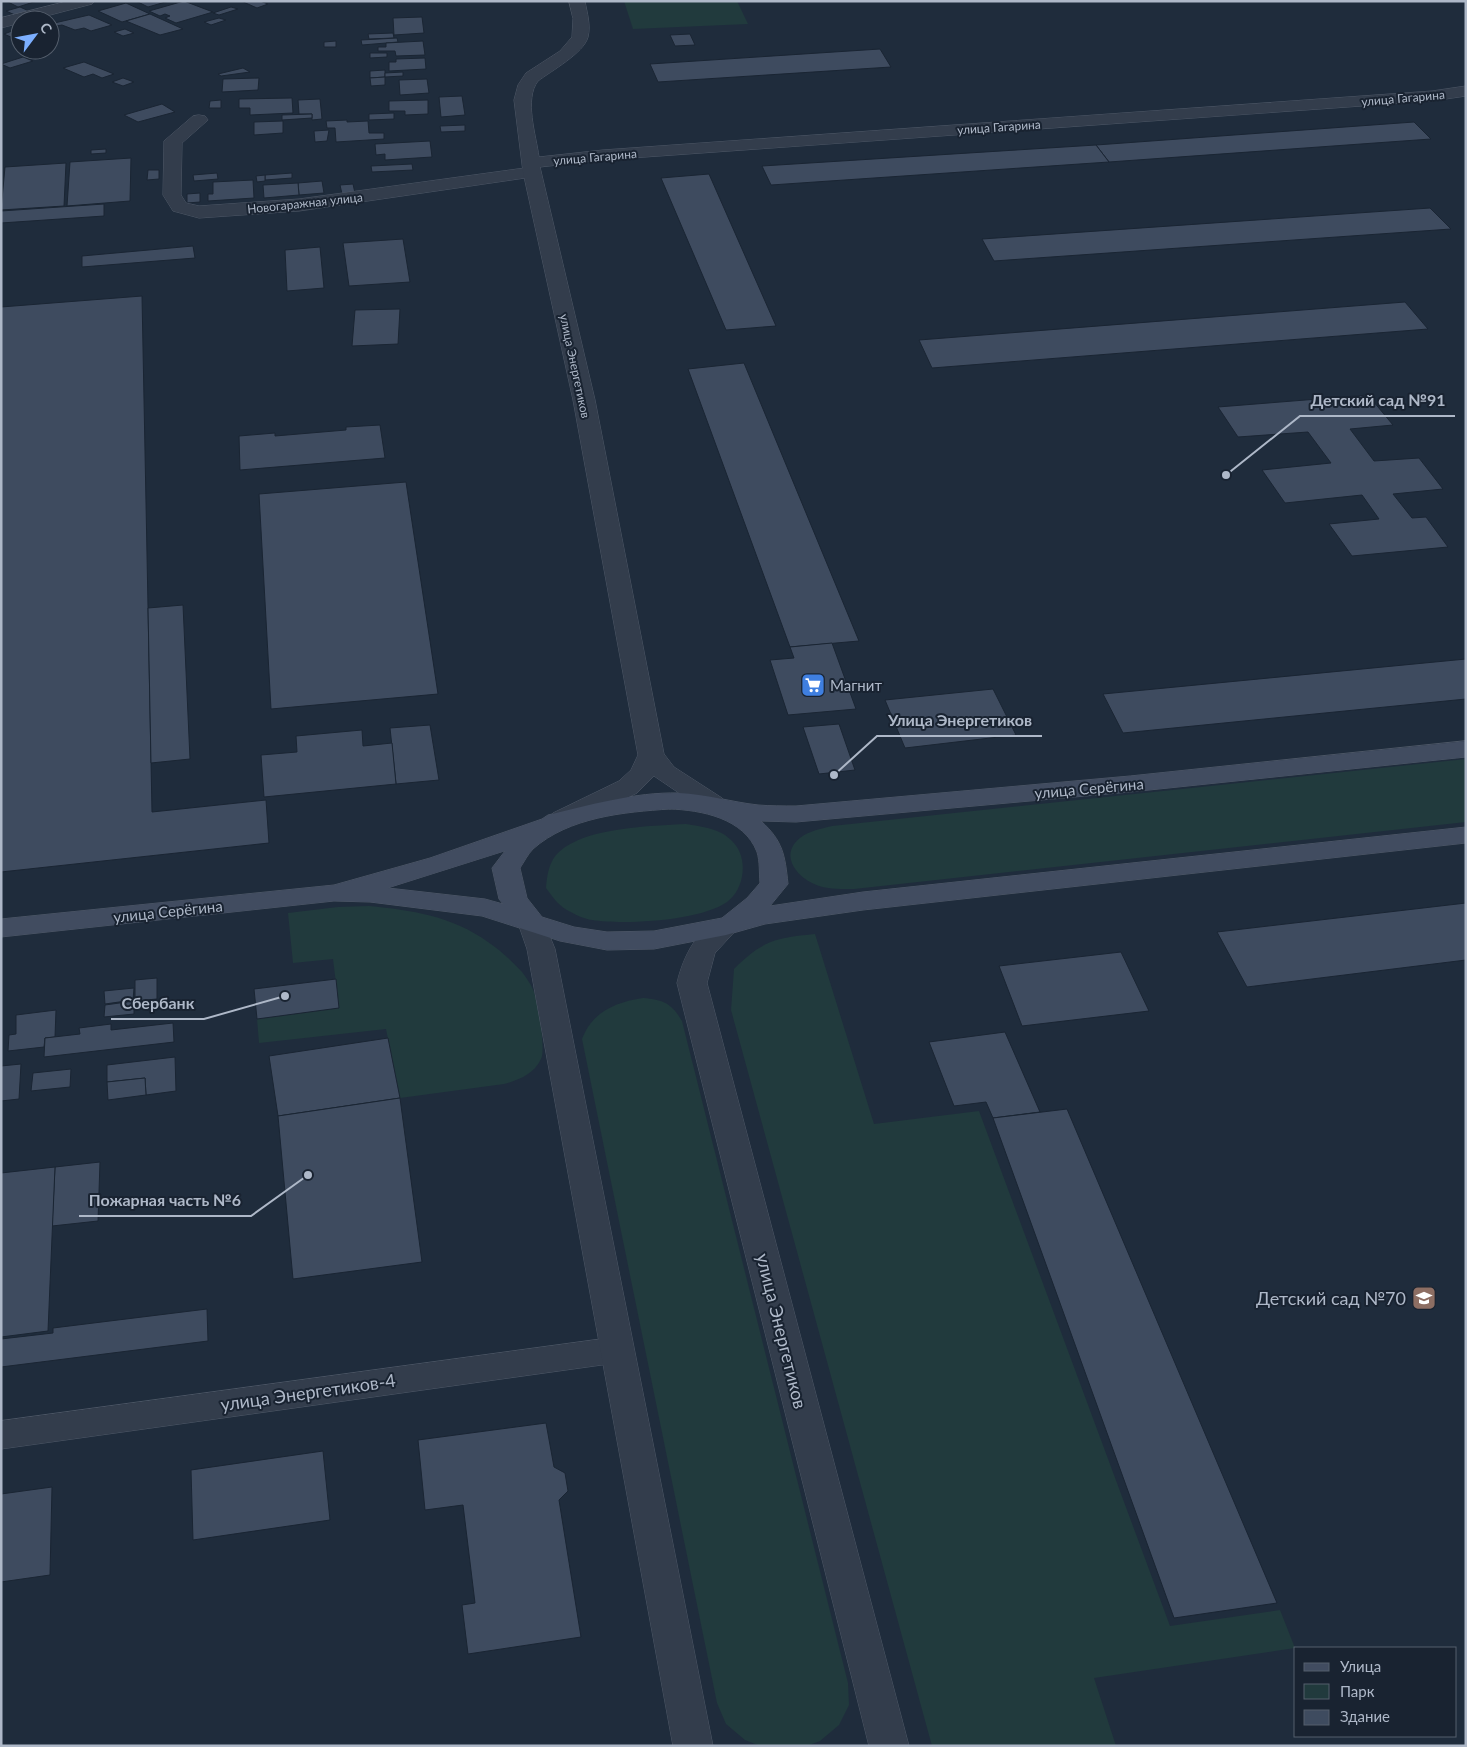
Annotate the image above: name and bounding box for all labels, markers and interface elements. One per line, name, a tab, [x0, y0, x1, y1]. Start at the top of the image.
north arrow	[10, 10, 60, 60]
text: С	[37, 19, 57, 37]
street label: улица Гагарина	[1361, 87, 1445, 109]
street label: улица Гагарина	[957, 117, 1041, 137]
street label: улица Гагарина	[553, 146, 637, 168]
street label: Новогаражная улица	[247, 189, 364, 217]
street label: улица Энергетиков	[557, 312, 593, 420]
callout: Детский сад №91	[1300, 385, 1455, 416]
text: Детский сад №91	[1310, 390, 1446, 409]
supermarket icon: Магнит	[800, 672, 826, 698]
place label: Магнит	[830, 676, 882, 694]
callout: Улица Энергетиков	[877, 705, 1042, 736]
text: Улица Энергетиков	[887, 710, 1032, 729]
street label: улица Серёгина	[1034, 774, 1144, 802]
street label: улица Серёгина	[113, 896, 223, 926]
callout: Сбербанк	[111, 988, 204, 1019]
text: Сбербанк	[122, 993, 195, 1012]
callout: Пожарная часть №6	[79, 1185, 251, 1216]
text: Пожарная часть №6	[89, 1190, 241, 1209]
street label: улица Энергетиков	[752, 1251, 812, 1411]
school or university icon: Детский сад №70	[1411, 1285, 1437, 1311]
place label: Детский сад №70	[1256, 1287, 1406, 1309]
street label: улица Энергетиков-4	[219, 1369, 397, 1415]
legend	[1294, 1647, 1457, 1737]
text: Улица	[1340, 1657, 1381, 1675]
text: Парк	[1340, 1682, 1375, 1700]
text: Здание	[1340, 1707, 1390, 1725]

